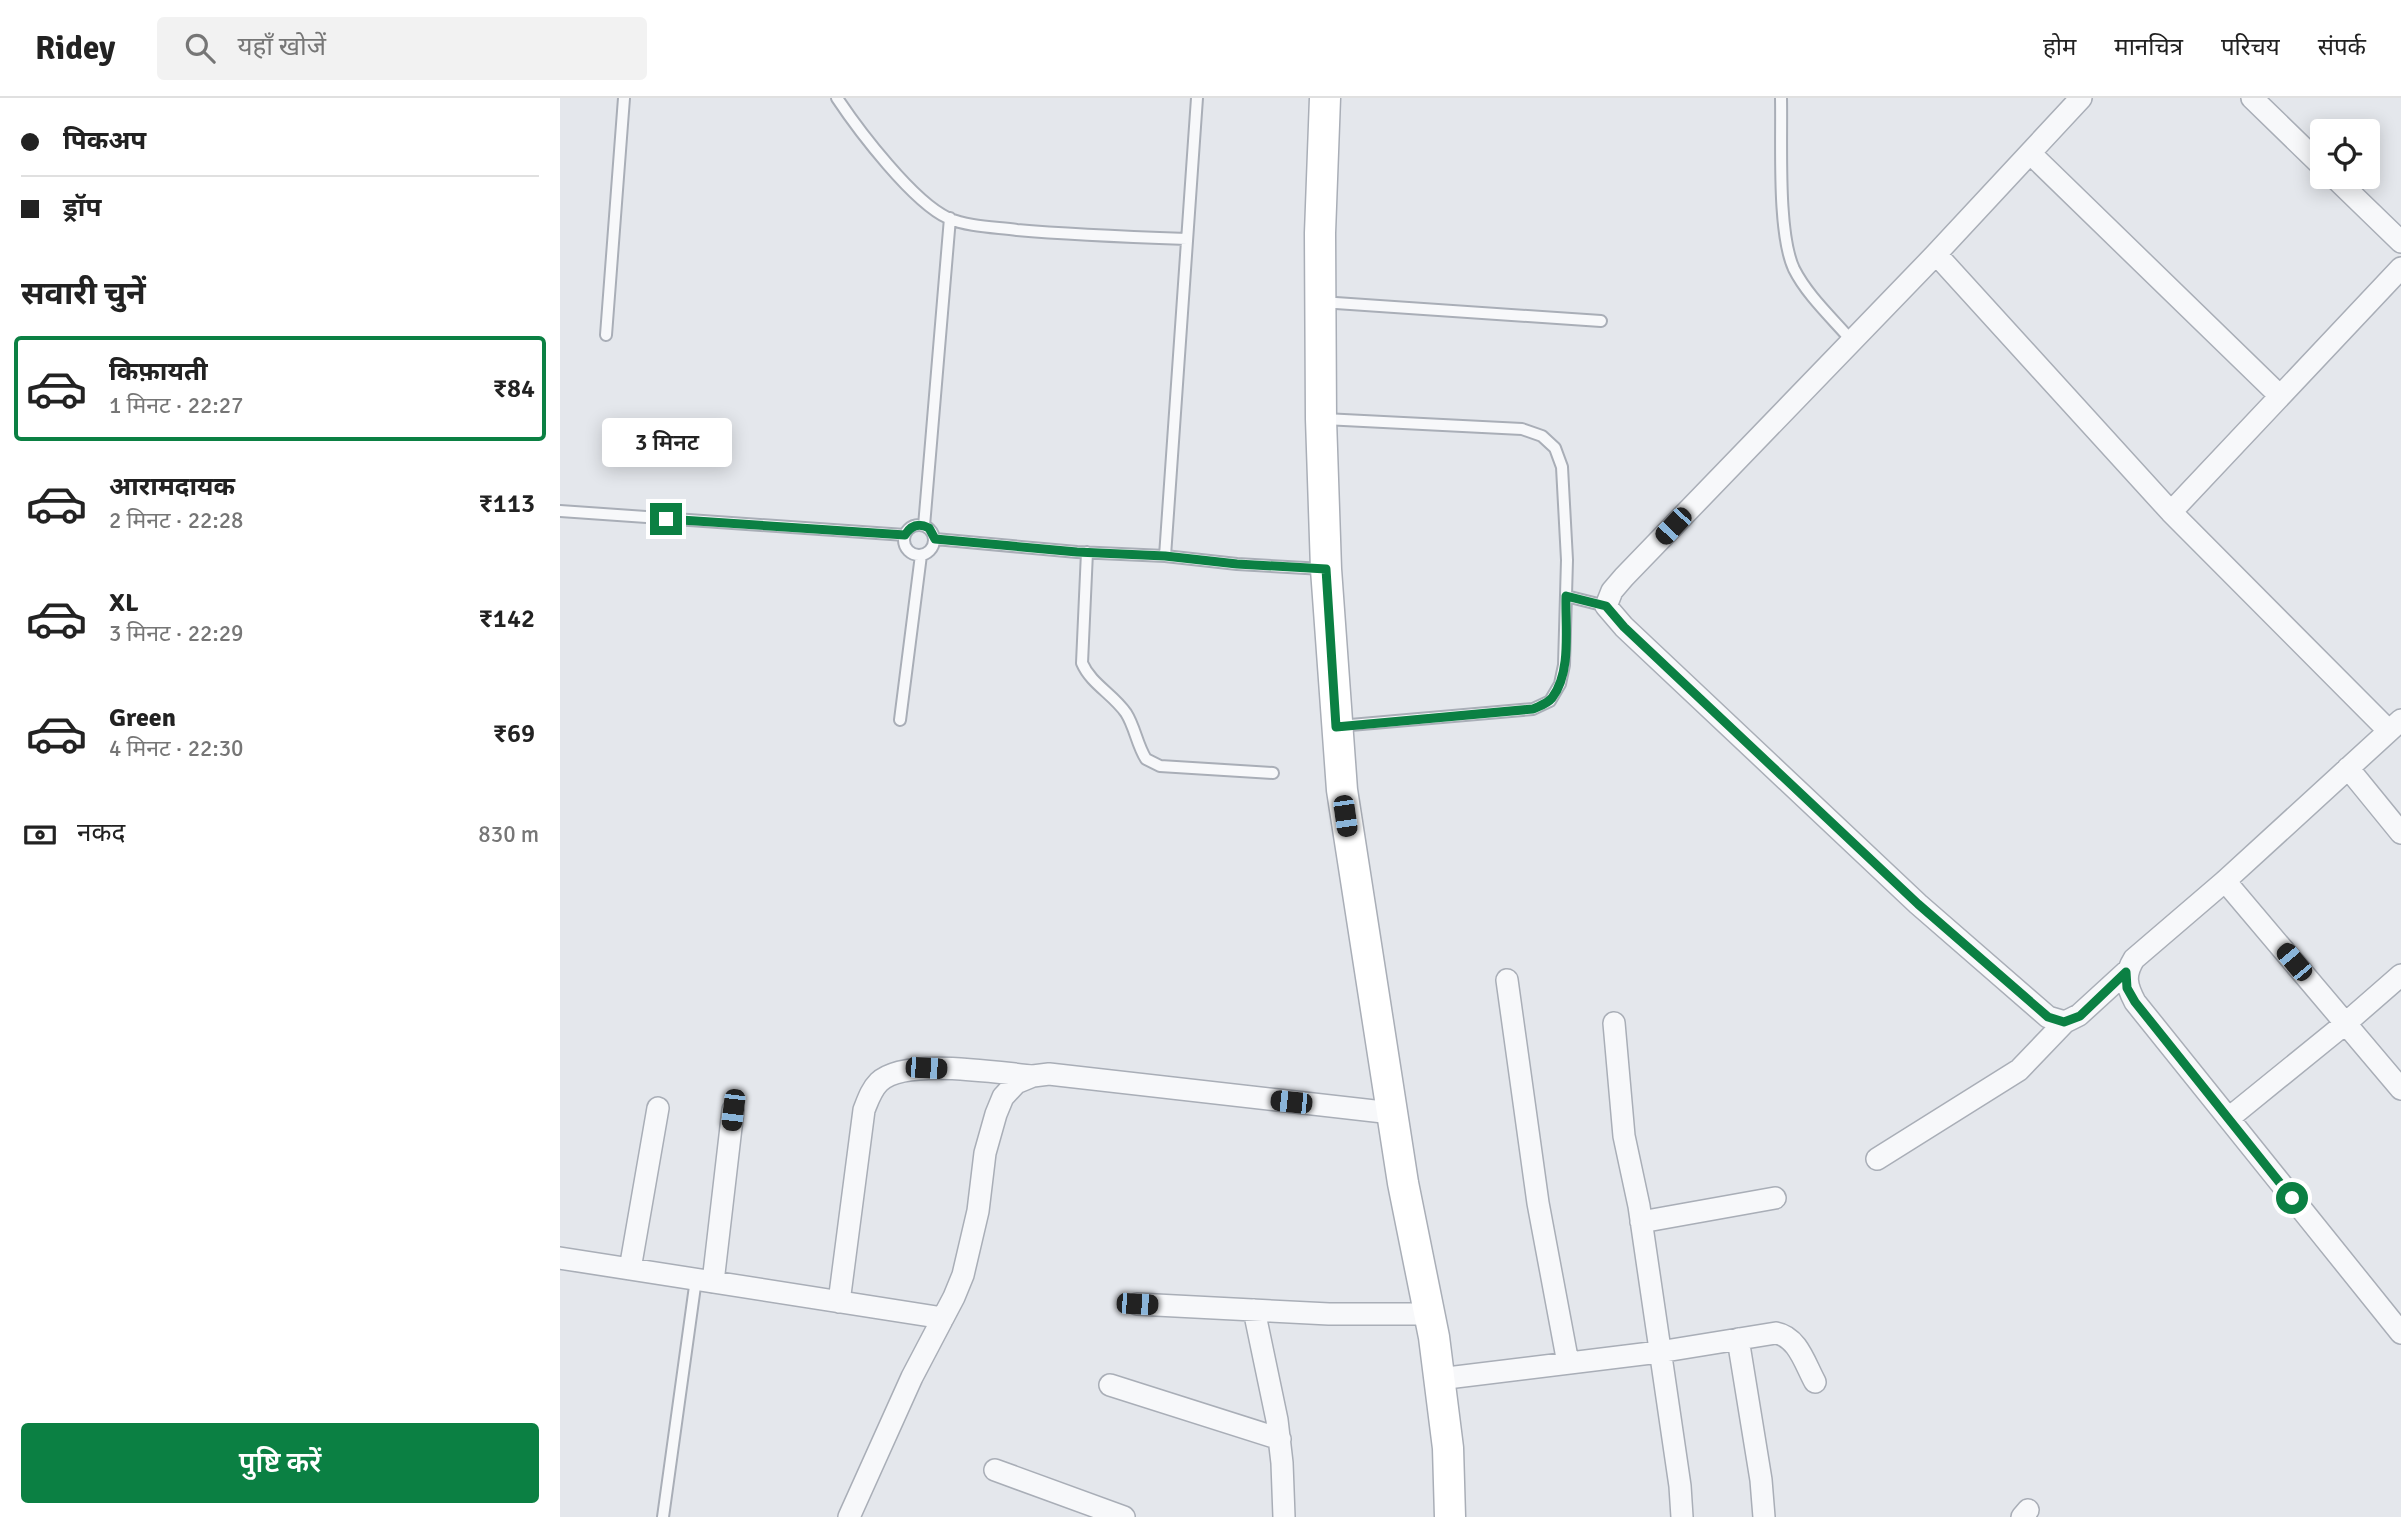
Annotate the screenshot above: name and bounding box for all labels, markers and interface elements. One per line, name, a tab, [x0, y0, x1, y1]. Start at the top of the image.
search box	[157, 17, 647, 80]
text: Ridey	[35, 28, 115, 69]
icon: search	[181, 29, 219, 67]
text: यहाँ खोजें	[237, 31, 326, 63]
text: होम	[2043, 32, 2076, 62]
text: मानचित्र	[2114, 32, 2183, 62]
text: परिचय	[2221, 32, 2280, 62]
text: संपर्क	[2318, 32, 2366, 62]
map controls	[2310, 119, 2380, 189]
button: locate	[2310, 119, 2380, 189]
text: पिकअप	[63, 125, 146, 157]
text: ड्रॉप	[63, 192, 101, 224]
text: सवारी चुनें	[21, 274, 146, 313]
text: किफ़ायती	[109, 356, 208, 388]
icon: car	[25, 357, 88, 420]
text: ₹84	[493, 373, 535, 405]
text: 1 मिनट · 22:27	[109, 391, 244, 420]
callout: 3 मिनट	[601, 418, 731, 466]
text: 3 मिनट	[635, 428, 699, 457]
text: आरामदायक	[109, 471, 235, 503]
icon: car	[25, 472, 88, 535]
text: ₹113	[479, 488, 535, 520]
route end	[650, 503, 682, 535]
car	[1651, 503, 1696, 549]
text: 2 मिनट · 22:28	[109, 506, 244, 535]
icon: car	[25, 587, 88, 650]
text: XL	[109, 587, 139, 619]
text: ₹142	[479, 603, 535, 635]
text: 3 मिनट · 22:29	[109, 619, 244, 648]
icon: car	[25, 702, 88, 765]
text: Green	[109, 702, 176, 734]
text: ₹69	[493, 718, 535, 750]
text: 4 मिनट · 22:30	[109, 734, 244, 763]
car	[1332, 794, 1359, 838]
icon: cash	[21, 816, 59, 854]
text: नकद	[77, 817, 125, 849]
text: 830 m	[478, 820, 539, 849]
car	[2273, 939, 2316, 985]
car	[905, 1056, 948, 1080]
car	[721, 1088, 746, 1132]
car	[1270, 1089, 1313, 1115]
route start	[2276, 1182, 2308, 1214]
car	[1116, 1292, 1159, 1316]
button: पुष्टि करें	[21, 1423, 539, 1503]

